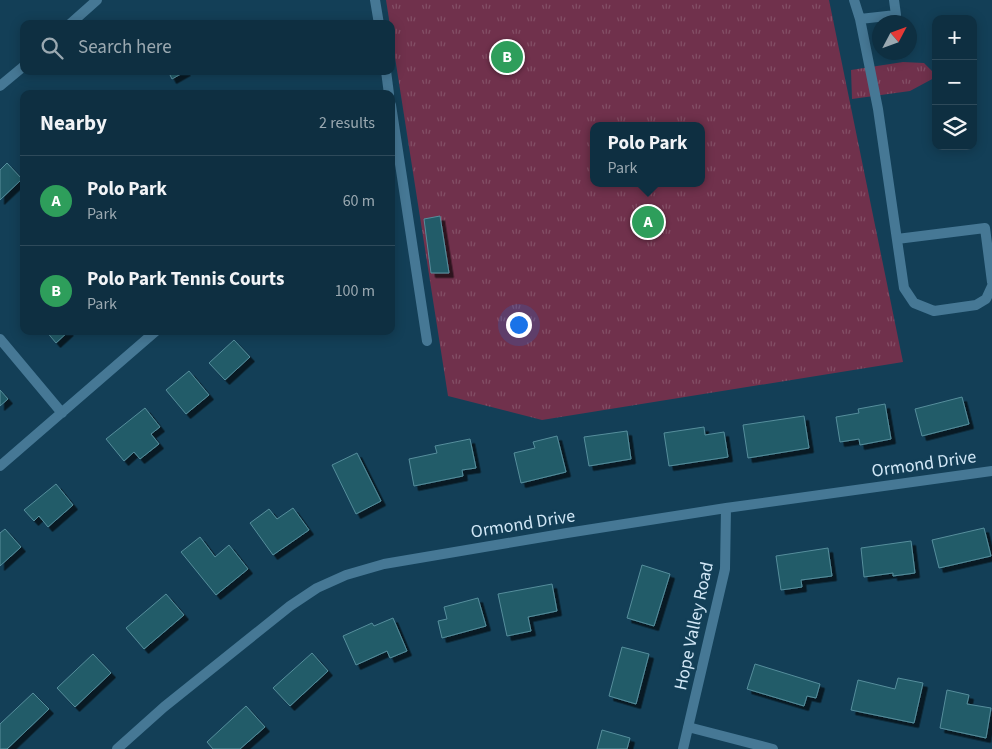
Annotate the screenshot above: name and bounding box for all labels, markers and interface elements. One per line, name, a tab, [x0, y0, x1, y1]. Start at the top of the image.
north arrow	[872, 15, 917, 60]
map controls	[932, 15, 977, 150]
button: +	[932, 15, 977, 60]
search box	[20, 20, 395, 75]
icon: search	[38, 34, 66, 62]
text: Search here	[78, 34, 172, 61]
pin: B	[491, 38, 523, 76]
button: −	[932, 60, 977, 105]
button: layers	[932, 105, 977, 150]
text: Nearby	[40, 108, 107, 138]
text: 2 results	[319, 112, 375, 134]
popup	[590, 122, 705, 187]
text: Polo Park	[608, 130, 687, 157]
text: Park	[608, 157, 637, 179]
text: Polo Park	[87, 176, 167, 203]
text: A	[51, 190, 61, 212]
text: 60 m	[343, 190, 375, 212]
text: Park	[87, 203, 117, 225]
pin: A	[632, 203, 664, 241]
text: Polo Park Tennis Courts	[87, 266, 284, 293]
text: B	[51, 280, 61, 302]
text: 100 m	[335, 280, 375, 302]
text: Park	[87, 293, 117, 315]
your location	[506, 312, 532, 338]
street label: Ormond Drive	[870, 444, 978, 484]
street label: Ormond Drive	[469, 503, 577, 545]
street label: Hope Valley Road	[668, 559, 720, 693]

